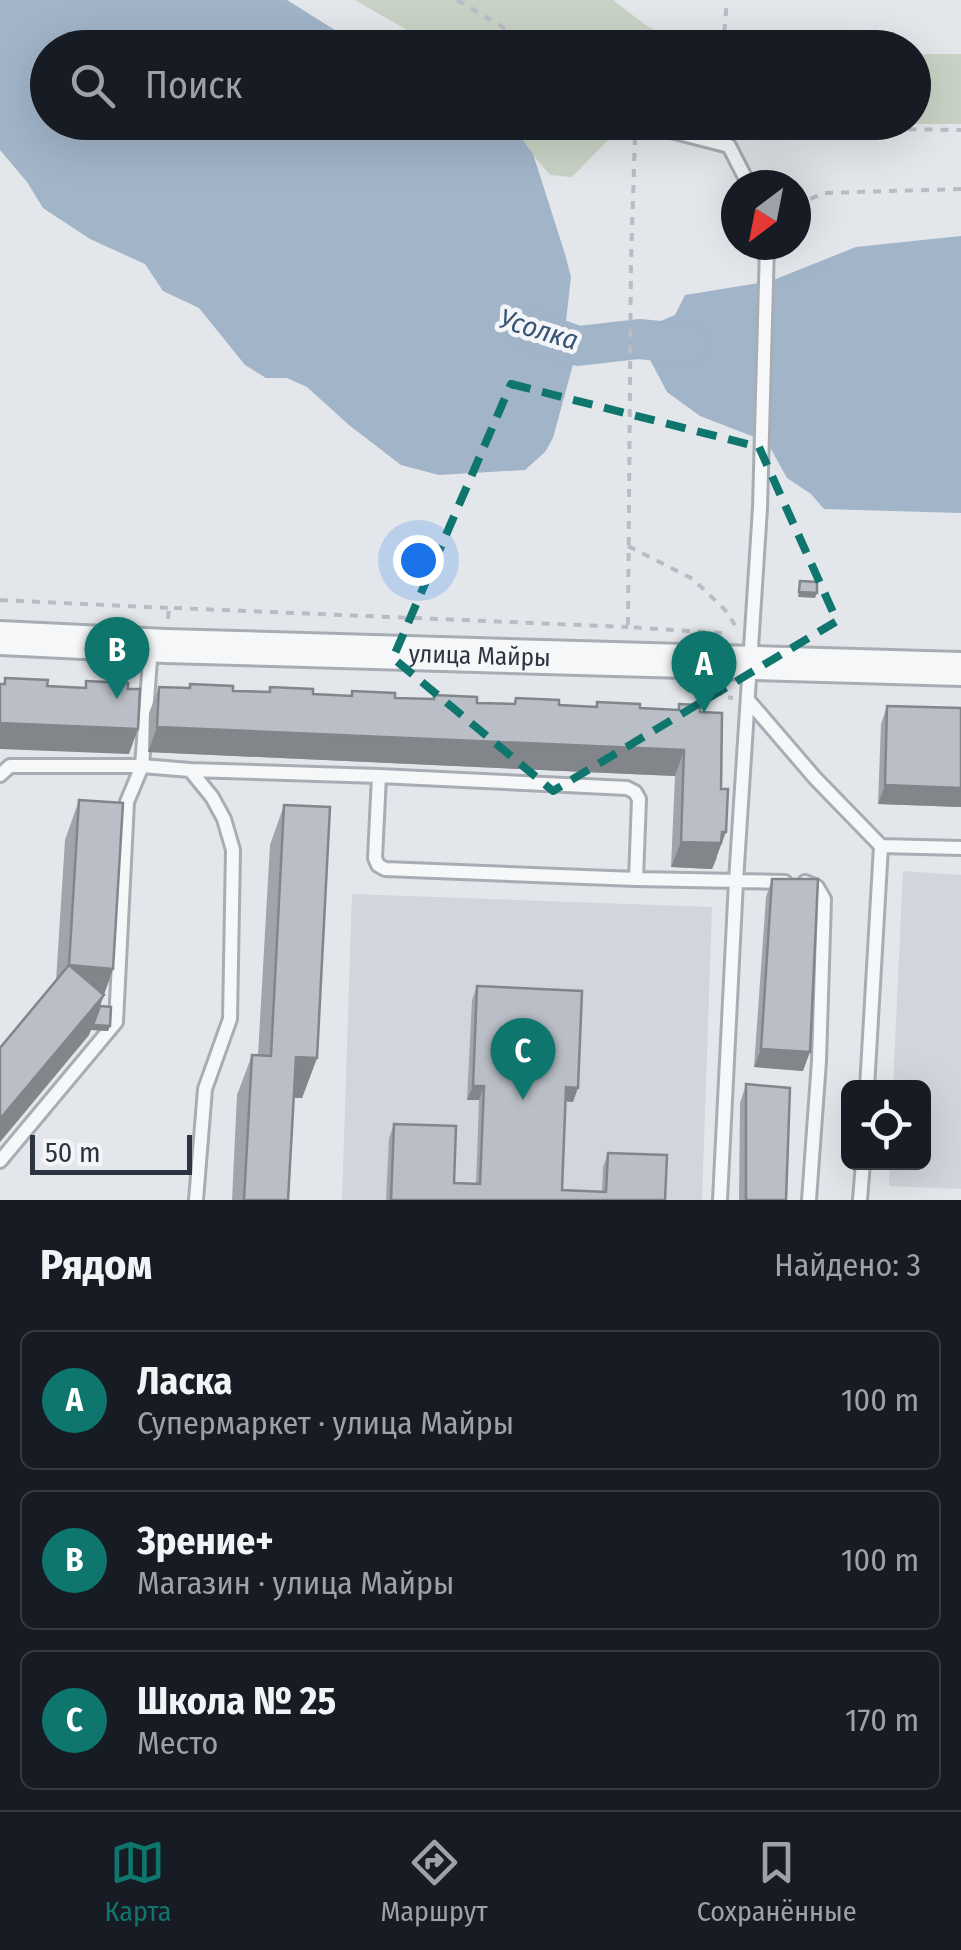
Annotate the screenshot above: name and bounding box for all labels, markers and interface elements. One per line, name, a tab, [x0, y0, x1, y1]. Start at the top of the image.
search box	[30, 30, 931, 140]
icon: search	[65, 58, 120, 113]
text: Поиск	[145, 62, 242, 108]
north arrow	[721, 170, 811, 260]
water label: Усолка	[496, 302, 582, 357]
your location	[393, 535, 444, 586]
pin: B	[84, 616, 150, 699]
pin: A	[672, 630, 736, 713]
street label: улица Майры	[408, 639, 551, 673]
pin: C	[490, 1018, 556, 1100]
map controls	[841, 1080, 931, 1170]
button: locate	[841, 1080, 931, 1170]
scale bar	[30, 1130, 192, 1174]
text: 50 m	[45, 1136, 101, 1169]
text: Рядом	[40, 1240, 152, 1290]
text: Найдено: 3	[774, 1246, 921, 1284]
text: Ласка	[137, 1358, 232, 1404]
text: A	[66, 1381, 83, 1419]
text: 100 m	[841, 1381, 919, 1419]
text: Супермаркет · улица Майры	[137, 1404, 514, 1442]
text: Зрение+	[137, 1518, 274, 1564]
text: B	[66, 1541, 83, 1579]
text: 100 m	[841, 1541, 919, 1579]
text: Магазин · улица Майры	[137, 1564, 454, 1602]
text: Школа № 25	[137, 1678, 336, 1724]
text: C	[66, 1701, 83, 1739]
text: 170 m	[845, 1701, 919, 1739]
text: Место	[137, 1724, 218, 1762]
tab: Карта	[105, 1835, 171, 1928]
tab: Маршрут	[380, 1835, 488, 1928]
tab: Сохранённые	[697, 1835, 856, 1928]

